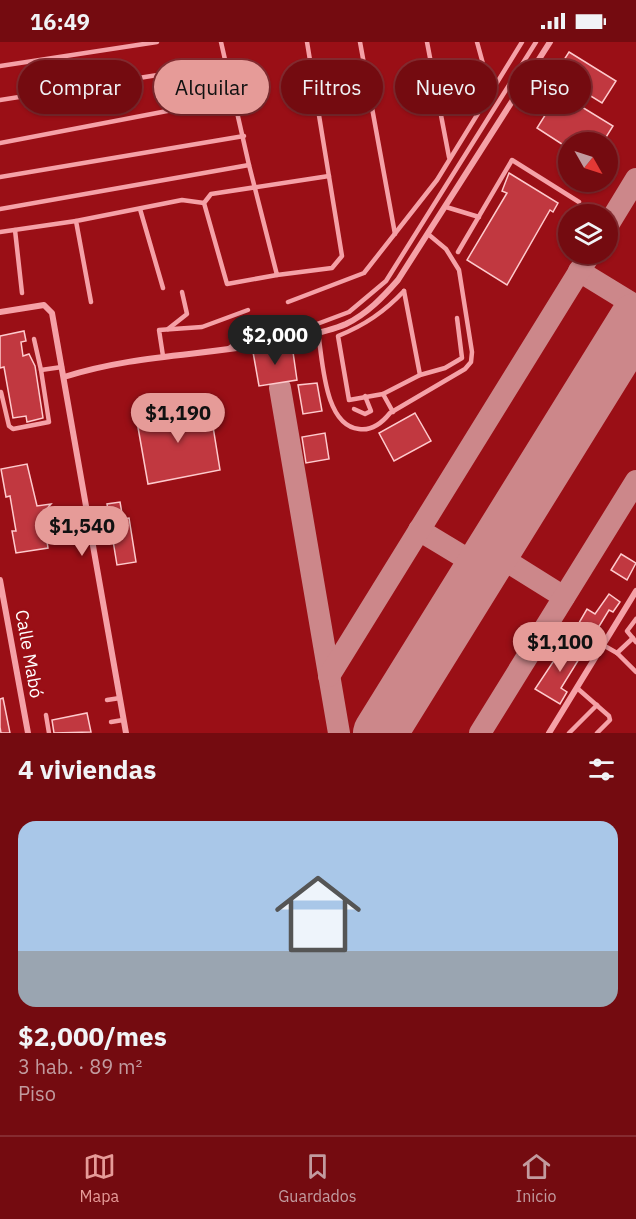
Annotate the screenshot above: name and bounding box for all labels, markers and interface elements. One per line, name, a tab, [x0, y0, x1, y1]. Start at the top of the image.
text: 16:49	[30, 7, 90, 36]
chip: Comprar	[18, 60, 142, 114]
chip: Alquilar	[154, 60, 269, 114]
chip: Filtros	[281, 60, 383, 114]
chip: Nuevo	[395, 60, 497, 114]
chip: Piso	[509, 60, 591, 114]
north arrow	[558, 132, 618, 192]
map controls	[558, 132, 618, 264]
button: layers	[558, 204, 618, 264]
pin: $2,000	[226, 315, 324, 366]
text: $2,000	[242, 321, 308, 348]
pin: $1,190	[129, 393, 227, 444]
text: $1,190	[145, 399, 211, 426]
pin: $1,540	[33, 506, 131, 557]
text: $1,540	[49, 512, 115, 539]
street label: Calle Mabó	[10, 608, 49, 700]
pin: $1,100	[511, 622, 609, 673]
text: $1,100	[527, 628, 593, 655]
text: 4 viviendas	[18, 752, 156, 786]
icon: filters	[585, 753, 618, 786]
icon: home	[264, 860, 372, 968]
text: $2,000/mes	[18, 1019, 167, 1053]
text: 3 hab. · 89 m²	[18, 1053, 142, 1080]
text: Piso	[18, 1080, 56, 1107]
tab: Mapa	[80, 1150, 119, 1206]
tab: Guardados	[278, 1150, 357, 1206]
tab: Inicio	[516, 1150, 556, 1206]

